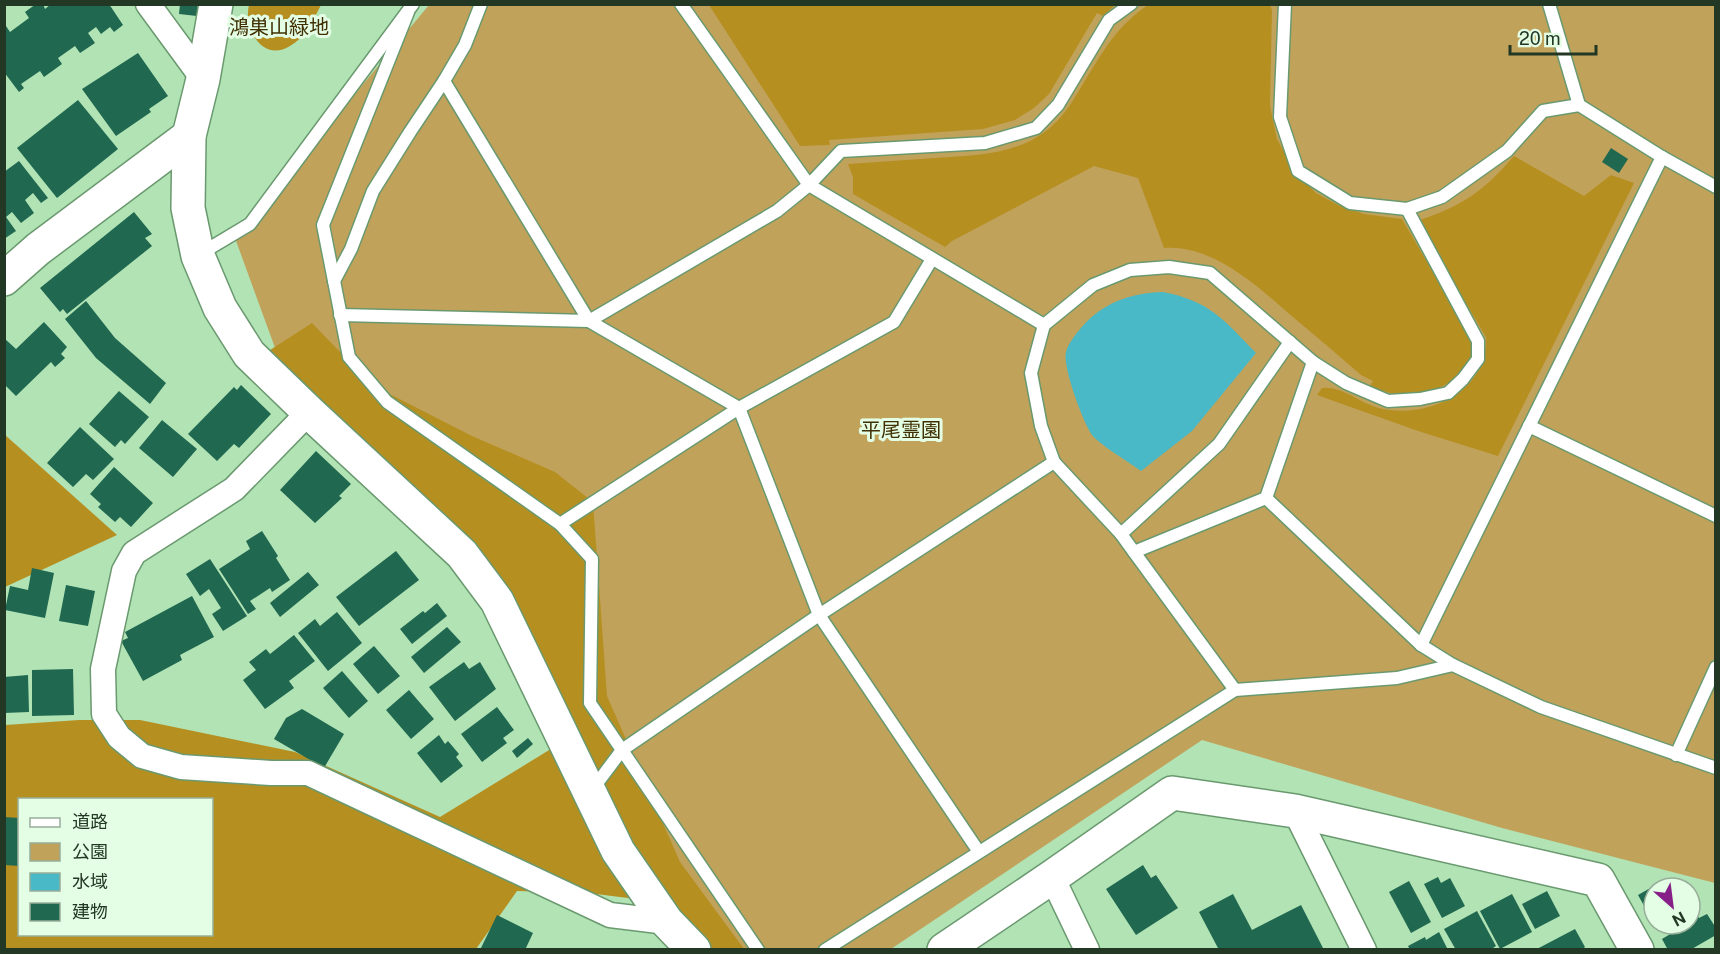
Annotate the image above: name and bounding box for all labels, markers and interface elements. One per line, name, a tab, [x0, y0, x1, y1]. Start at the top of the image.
park label: 鴻巣山緑地	[229, 15, 329, 39]
scale bar	[1510, 18, 1596, 56]
text: 20 m	[1519, 28, 1561, 49]
park label: 平尾霊園	[861, 418, 941, 442]
legend	[18, 798, 213, 936]
text: 道路	[72, 811, 108, 832]
text: 公園	[72, 841, 108, 862]
text: 水域	[72, 871, 108, 892]
north arrow	[1642, 876, 1702, 936]
text: 建物	[72, 901, 108, 922]
text: N	[1669, 907, 1689, 930]

